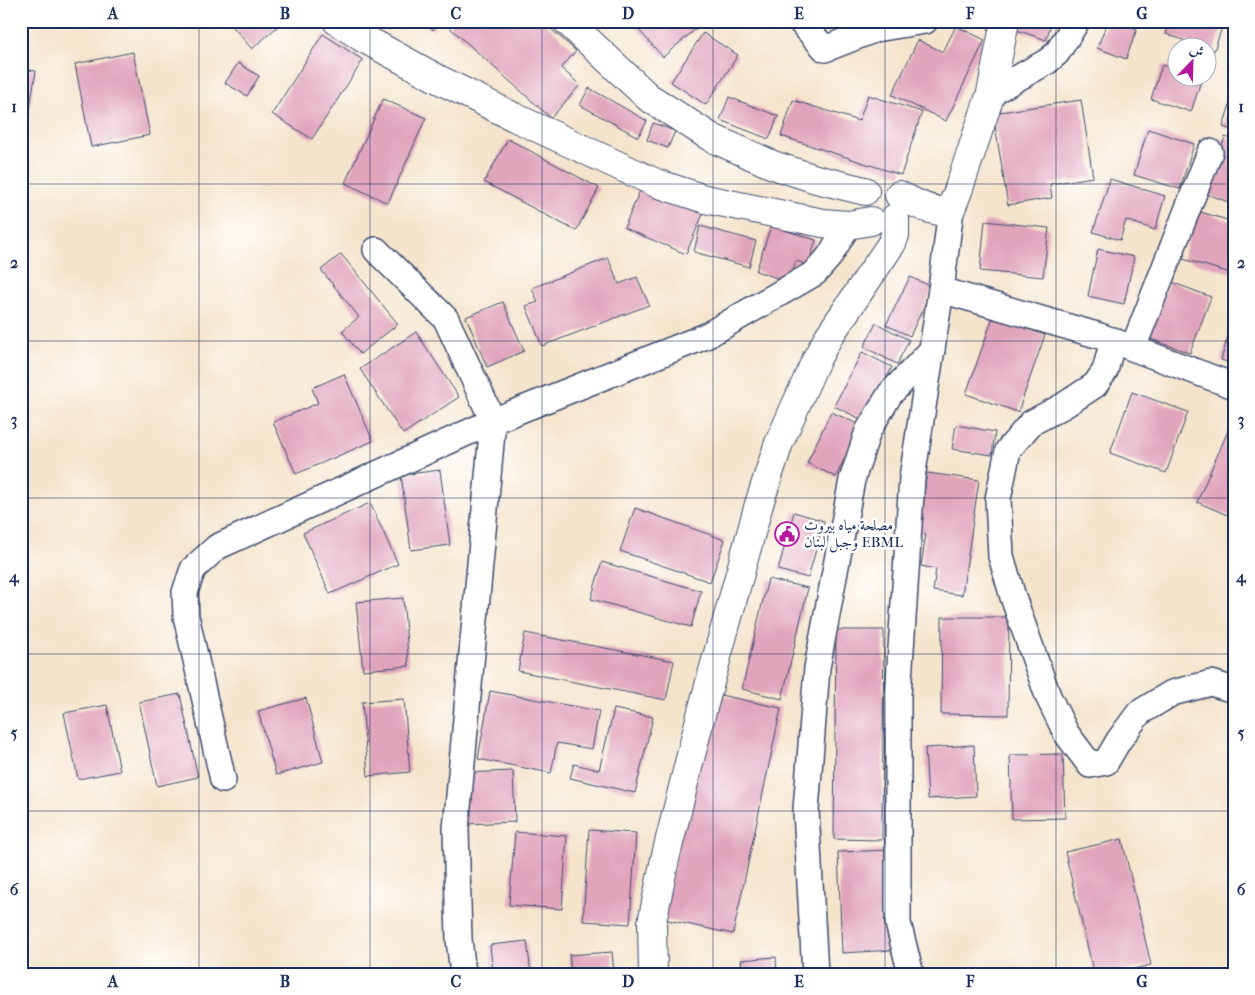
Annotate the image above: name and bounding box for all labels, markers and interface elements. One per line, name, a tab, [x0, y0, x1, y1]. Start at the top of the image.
text: A	[107, 4, 119, 23]
text: B	[280, 4, 290, 23]
text: C	[451, 4, 462, 23]
text: D	[622, 4, 634, 23]
text: E	[794, 4, 804, 23]
text: F	[965, 4, 975, 23]
text: G	[1136, 4, 1148, 23]
north arrow	[1168, 38, 1218, 88]
text: ش	[1187, 40, 1207, 61]
text: 1	[11, 97, 17, 116]
text: 1	[1238, 97, 1244, 116]
text: 2	[10, 253, 18, 272]
text: 2	[1237, 253, 1245, 272]
text: 3	[11, 410, 17, 430]
text: 3	[1238, 410, 1244, 430]
place label: مصلحة مياه بيروت وجبل لبنان EBML	[804, 516, 903, 553]
public building icon: مصلحة مياه بيروت وجبل لبنان EBML	[774, 521, 800, 547]
text: 4	[8, 567, 20, 587]
text: 4	[1235, 567, 1247, 587]
text: 5	[11, 723, 18, 742]
text: 5	[1238, 723, 1245, 742]
text: 6	[10, 880, 19, 899]
text: 6	[1237, 880, 1246, 899]
text: A	[107, 972, 119, 991]
text: B	[280, 972, 290, 991]
text: C	[451, 972, 462, 991]
text: D	[622, 972, 634, 991]
text: E	[794, 972, 804, 991]
text: F	[965, 972, 975, 991]
text: G	[1136, 972, 1148, 991]

